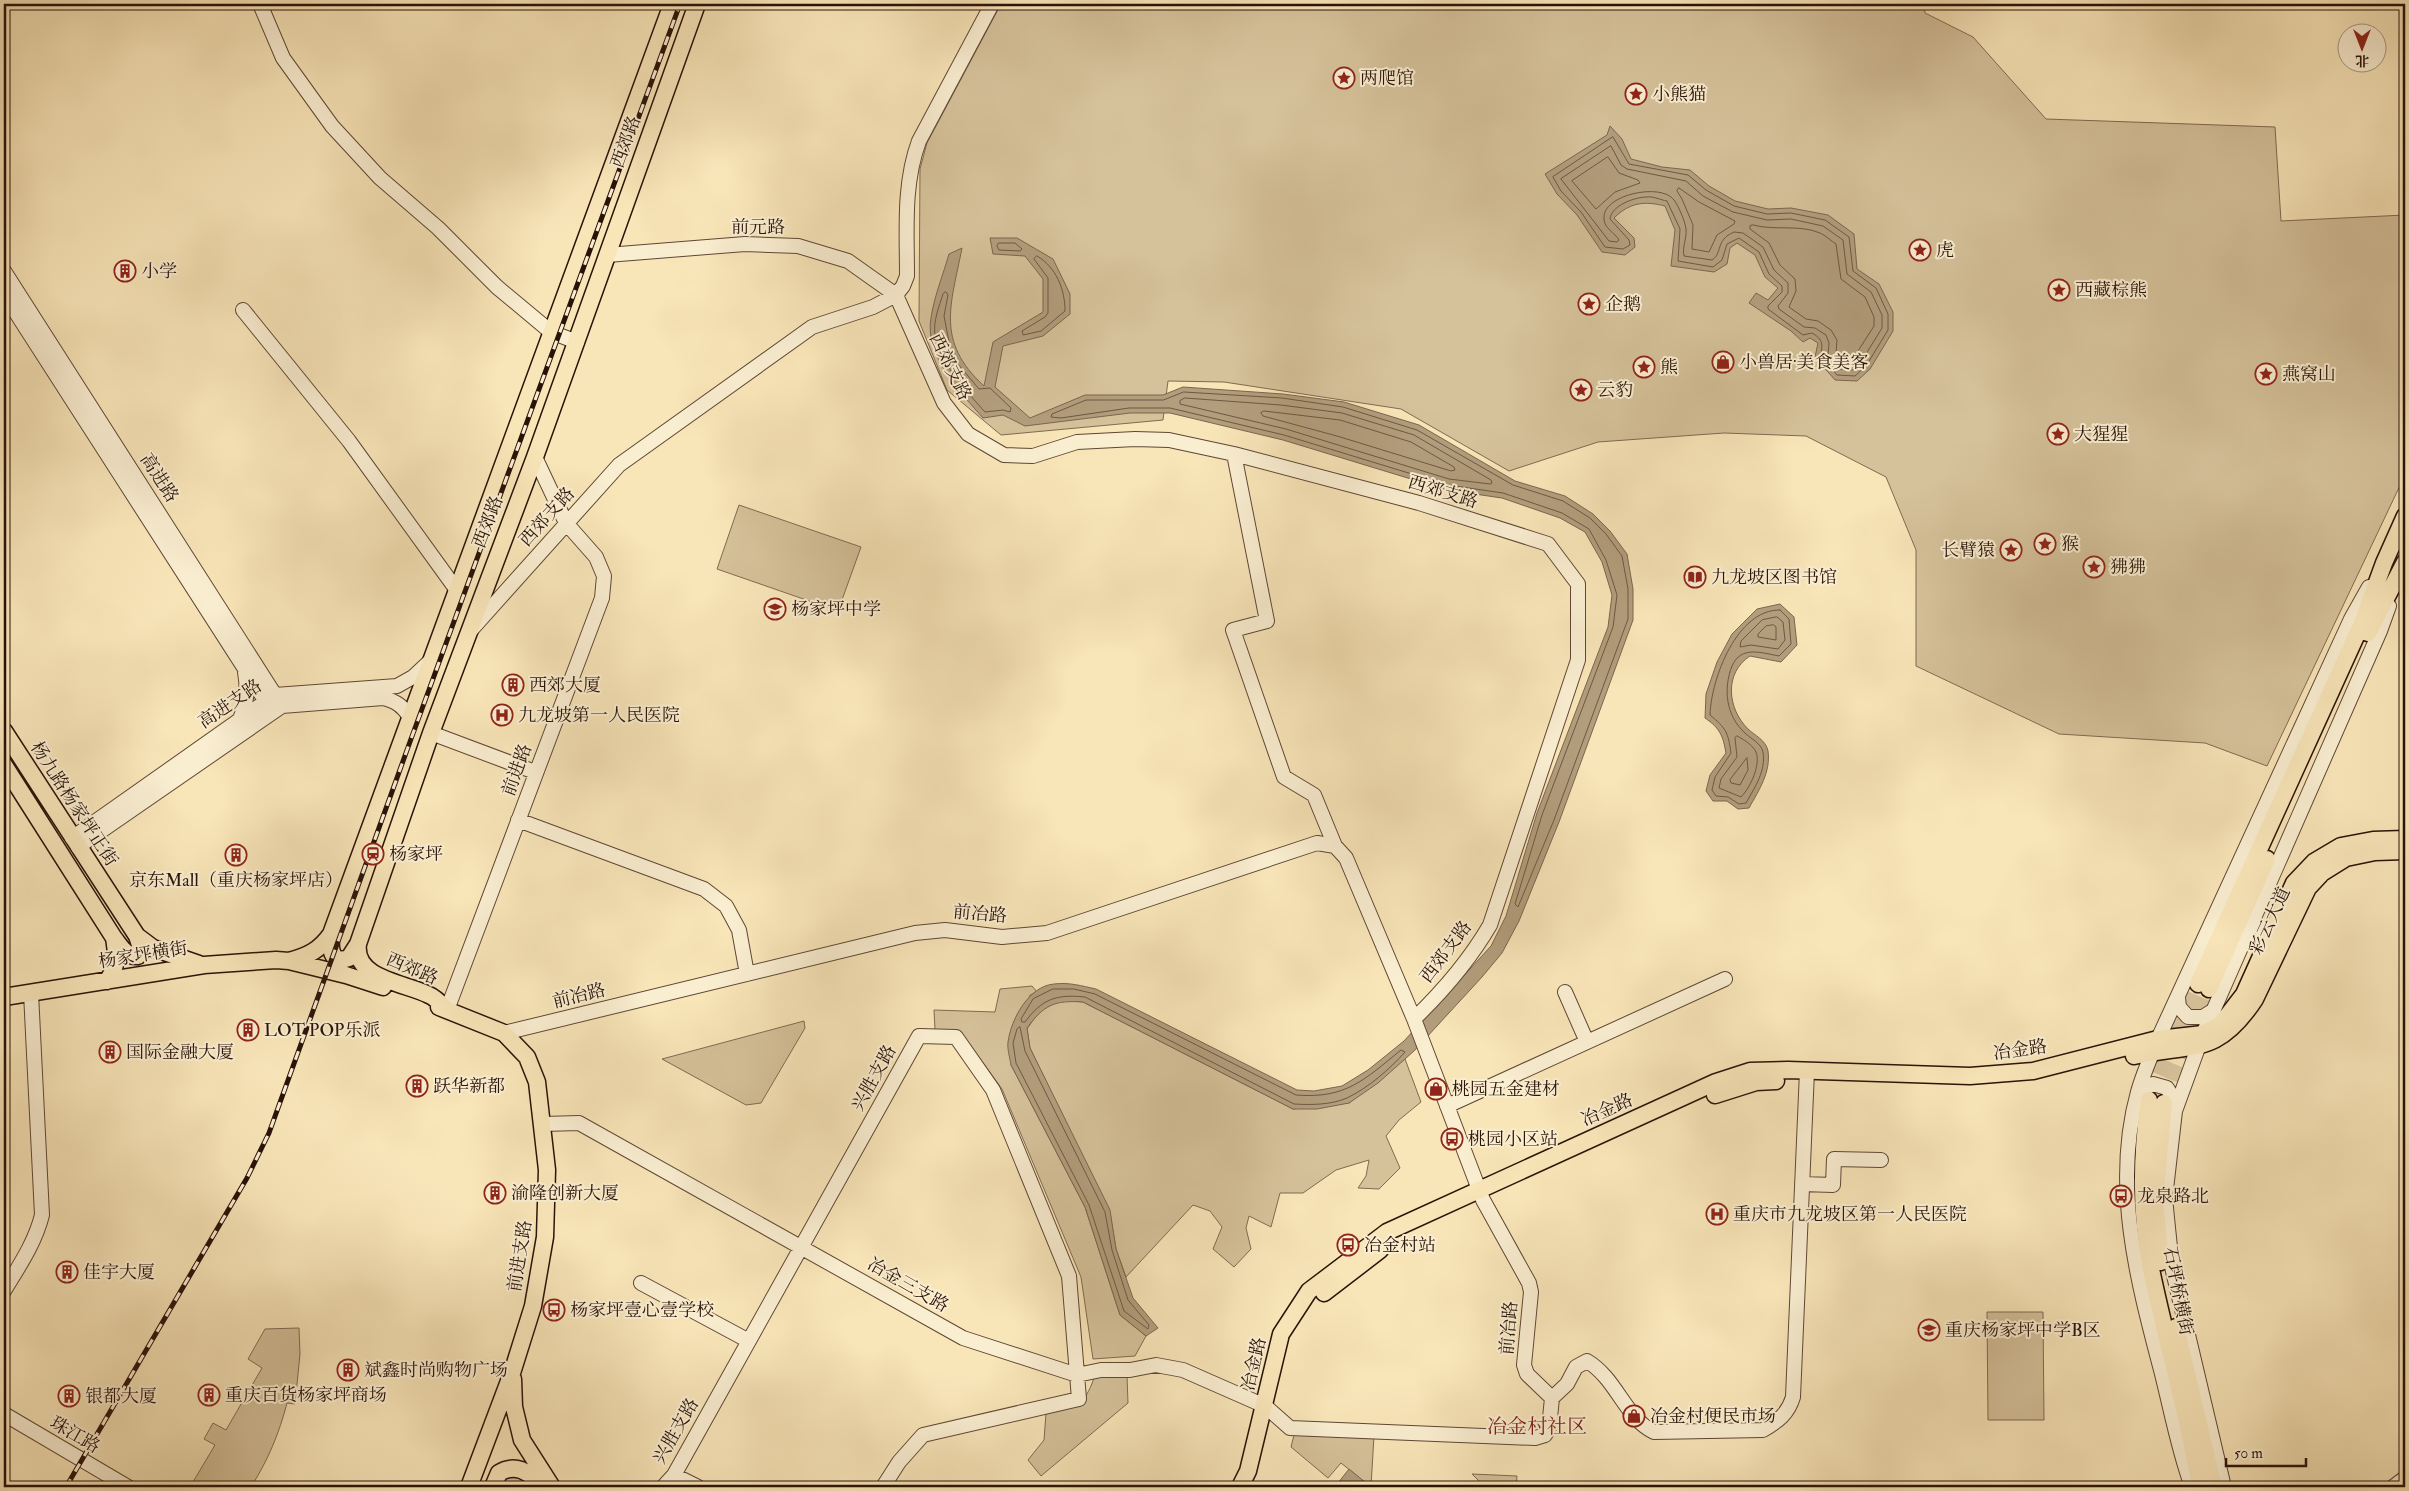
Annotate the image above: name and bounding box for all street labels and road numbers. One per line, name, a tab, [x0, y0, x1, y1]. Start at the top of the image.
street label: 西郊路	[606, 113, 646, 171]
street label: 前元路	[731, 216, 785, 239]
street label: 西郊支路	[924, 330, 976, 404]
street label: 高进路	[135, 449, 183, 507]
street label: 西郊支路	[1405, 470, 1481, 514]
street label: 西郊支路	[514, 483, 580, 551]
street label: 西郊路	[468, 493, 508, 551]
street label: 高进支路	[194, 674, 266, 734]
street label: 杨九路杨家坪正街	[25, 737, 123, 871]
street label: 前进路	[497, 741, 537, 799]
street label: 彩云大道	[2244, 884, 2296, 958]
street label: 前冶路	[952, 900, 1008, 928]
street label: 西郊支路	[1415, 916, 1477, 988]
street label: 杨家坪横街	[97, 937, 189, 973]
street label: 西郊路	[383, 948, 441, 990]
street label: 前冶路	[550, 978, 608, 1014]
street label: 冶金路	[1992, 1035, 2048, 1065]
street label: 兴胜支路	[846, 1041, 902, 1115]
street label: 冶金路	[1578, 1089, 1636, 1131]
street label: 前进支路	[503, 1219, 537, 1293]
street label: 石坪桥横街	[2158, 1245, 2198, 1337]
street label: 冶金三支路	[863, 1253, 953, 1317]
street label: 前冶路	[1495, 1300, 1523, 1356]
street label: 冶金路	[1237, 1335, 1271, 1393]
street label: 兴胜支路	[648, 1394, 704, 1468]
street label: 珠江路	[46, 1412, 104, 1458]

